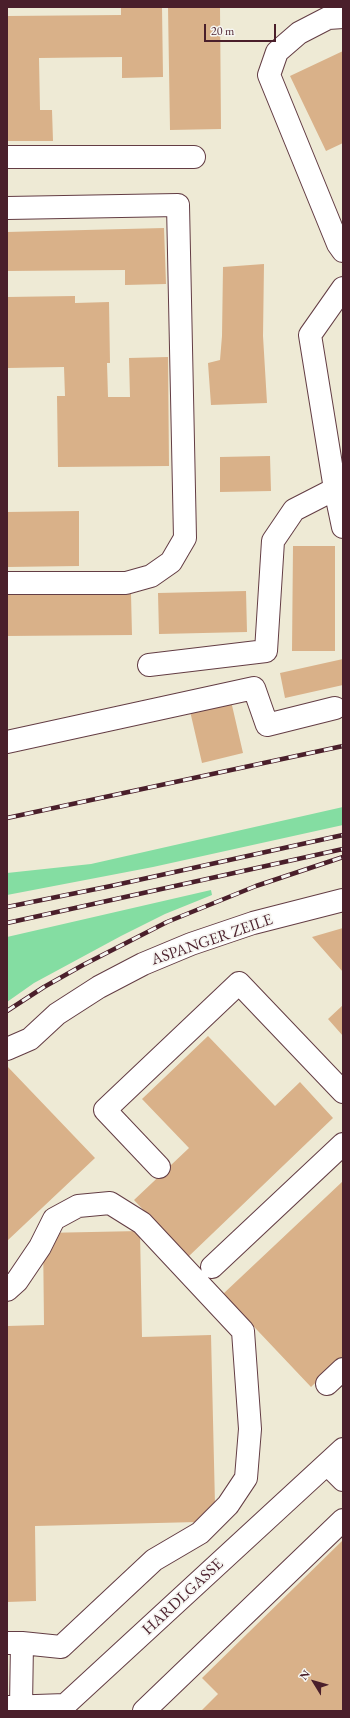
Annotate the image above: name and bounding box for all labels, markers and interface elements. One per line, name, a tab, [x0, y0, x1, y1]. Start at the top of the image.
scale bar	[206, 16, 278, 42]
text: 20 m	[211, 23, 234, 39]
street label: ASPANGER ZEILE	[149, 910, 275, 970]
street label: HARDLGASSE	[139, 1555, 227, 1639]
north arrow	[294, 1662, 334, 1702]
text: N	[296, 1667, 313, 1683]

